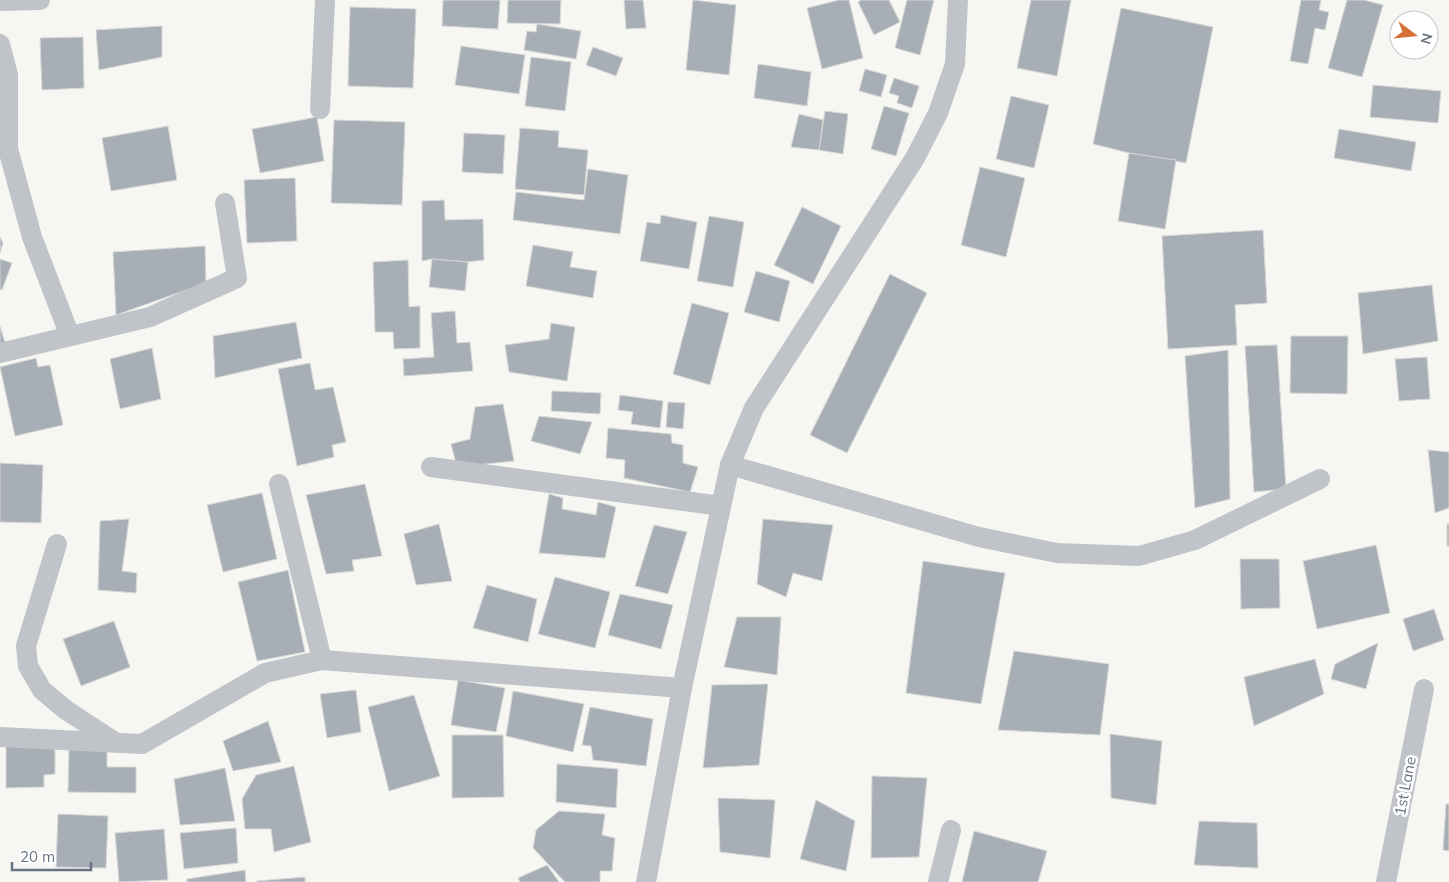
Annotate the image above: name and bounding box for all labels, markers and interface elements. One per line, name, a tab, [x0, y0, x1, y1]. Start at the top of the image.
north arrow	[1389, 10, 1439, 60]
text: N	[1416, 31, 1437, 46]
street label: 1st Lane	[1390, 755, 1420, 817]
scale bar	[12, 840, 91, 872]
text: 20 m	[20, 847, 55, 866]

